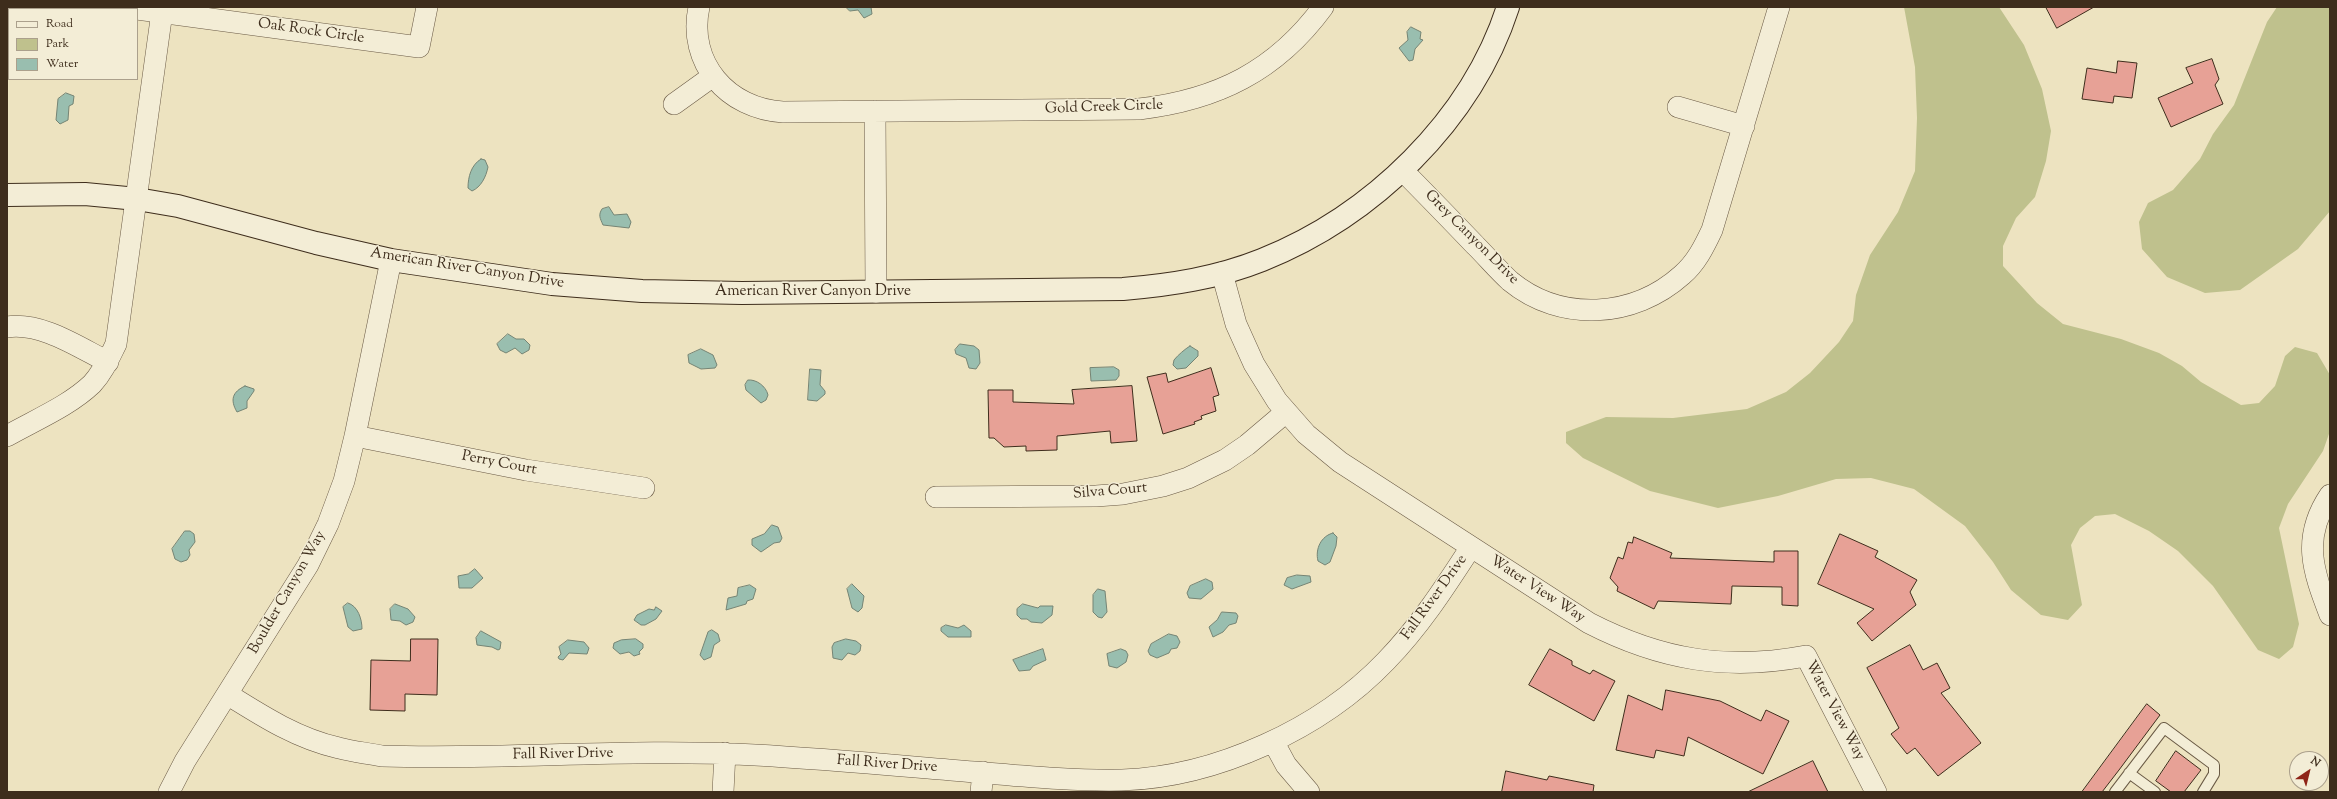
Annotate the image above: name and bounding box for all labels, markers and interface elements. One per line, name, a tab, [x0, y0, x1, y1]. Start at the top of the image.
legend	[8, 8, 138, 80]
text: Road	[46, 15, 73, 33]
street label: Oak Rock Circle	[257, 16, 365, 48]
text: Park	[46, 35, 69, 53]
text: Water	[46, 55, 78, 73]
street label: Gold Creek Circle	[1045, 97, 1163, 119]
street label: Grey Canyon Drive	[1420, 187, 1522, 289]
street label: American River Canyon Drive	[369, 245, 565, 293]
street label: American River Canyon Drive	[715, 283, 911, 301]
street label: Perry Court	[460, 448, 538, 480]
street label: Silva Court	[1072, 480, 1148, 504]
street label: Boulder Canyon Way	[245, 528, 331, 658]
street label: Fall River Drive	[1398, 552, 1472, 644]
street label: Water View Way	[1486, 552, 1588, 628]
street label: Water View Way	[1800, 658, 1868, 764]
street label: Fall River Drive	[512, 745, 614, 765]
north arrow	[2289, 751, 2329, 791]
street label: Fall River Drive	[836, 753, 938, 777]
text: N	[2307, 753, 2323, 771]

